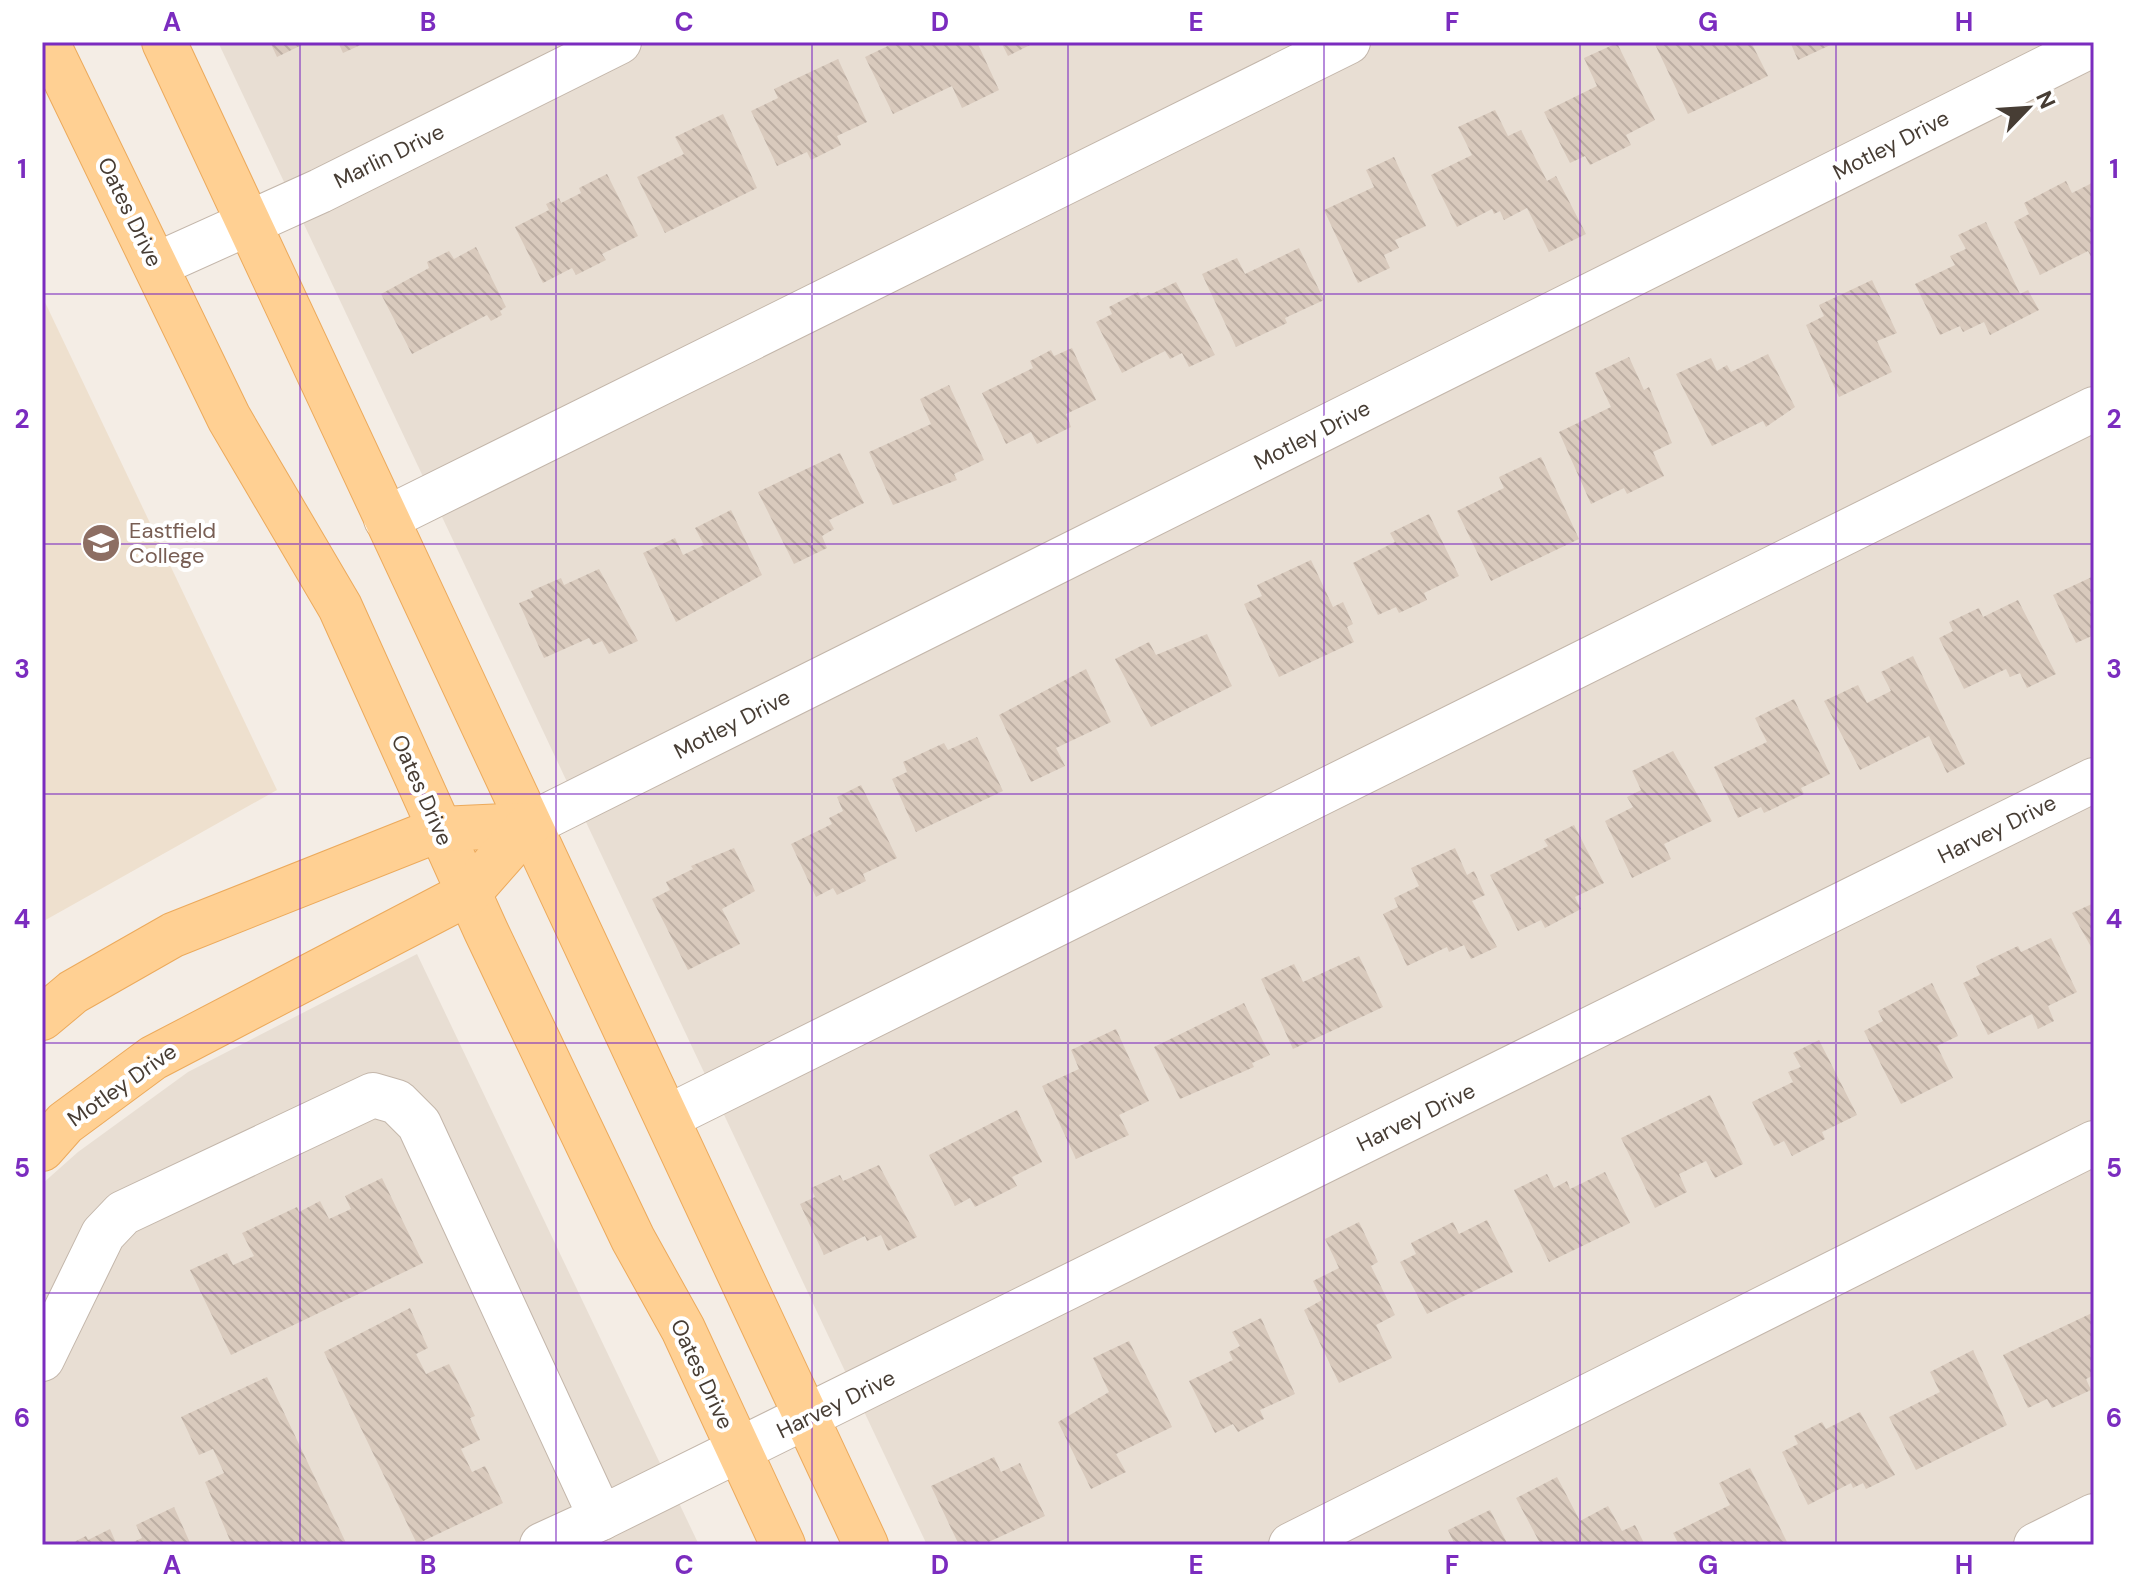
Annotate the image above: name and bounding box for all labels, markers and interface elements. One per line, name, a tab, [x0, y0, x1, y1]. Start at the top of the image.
text: A	[163, 5, 181, 39]
text: B	[420, 5, 436, 39]
text: C	[674, 5, 694, 39]
text: D	[931, 5, 949, 39]
text: E	[1188, 5, 1204, 39]
text: F	[1445, 5, 1459, 39]
text: G	[1698, 5, 1718, 39]
text: H	[1955, 5, 1973, 39]
north arrow	[1988, 68, 2068, 148]
text: N	[2029, 86, 2062, 113]
street label: Motley Drive	[1828, 103, 1954, 187]
street label: Marlin Drive	[329, 117, 449, 195]
text: 1	[17, 152, 27, 186]
street label: Oates Drive	[91, 152, 169, 272]
text: 1	[2109, 152, 2119, 186]
street label: Motley Drive	[1249, 393, 1375, 477]
text: 2	[14, 402, 30, 436]
text: 2	[2106, 402, 2122, 436]
place label: Eastfield College	[129, 516, 216, 570]
school or university icon: Eastfield College	[80, 522, 122, 564]
text: 3	[14, 652, 30, 686]
text: 3	[2106, 652, 2122, 686]
street label: Motley Drive	[669, 682, 795, 766]
street label: Oates Drive	[385, 730, 459, 850]
street label: Harvey Drive	[1933, 788, 2061, 870]
text: 4	[14, 902, 30, 936]
text: 4	[2106, 902, 2122, 936]
street label: Motley Drive	[62, 1037, 182, 1133]
street label: Harvey Drive	[1352, 1076, 1480, 1158]
text: 5	[14, 1151, 30, 1185]
text: 5	[2106, 1151, 2122, 1185]
street label: Oates Drive	[664, 1314, 740, 1434]
street label: Harvey Drive	[772, 1363, 900, 1445]
text: 6	[14, 1401, 30, 1435]
text: 6	[2106, 1401, 2122, 1435]
text: A	[163, 1548, 181, 1582]
text: B	[420, 1548, 436, 1582]
text: C	[674, 1548, 694, 1582]
text: D	[931, 1548, 949, 1582]
text: E	[1188, 1548, 1204, 1582]
text: F	[1445, 1548, 1459, 1582]
text: G	[1698, 1548, 1718, 1582]
text: H	[1955, 1548, 1973, 1582]

